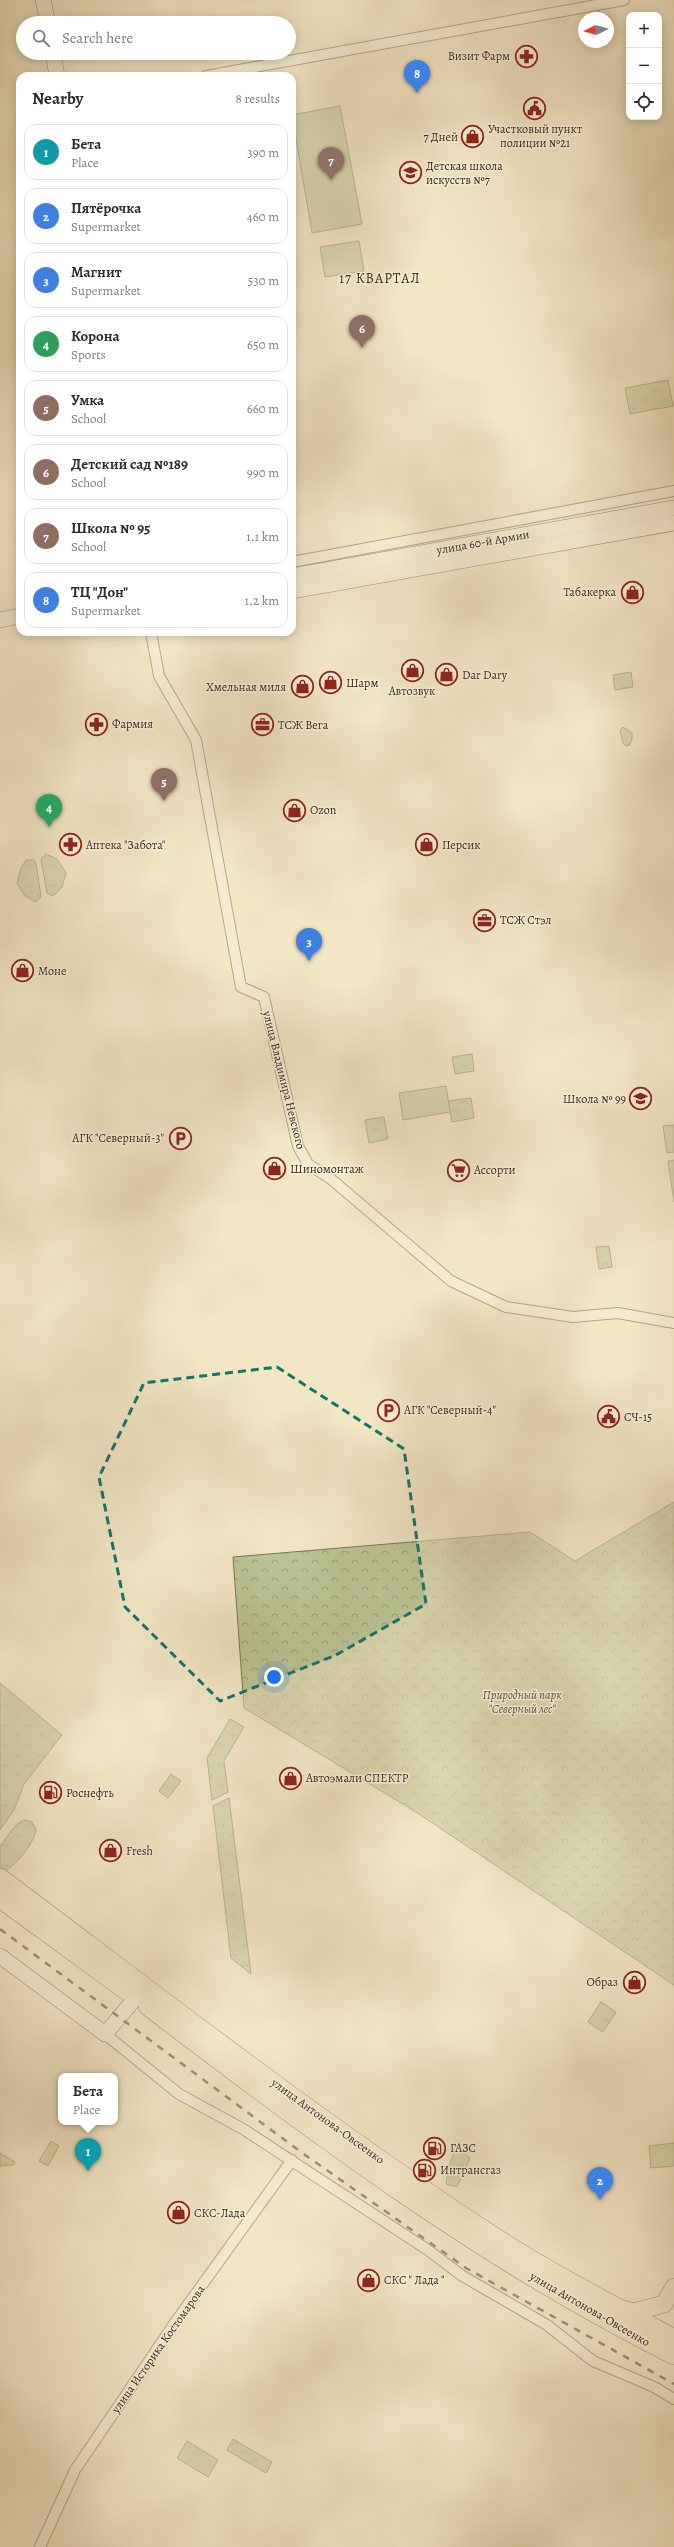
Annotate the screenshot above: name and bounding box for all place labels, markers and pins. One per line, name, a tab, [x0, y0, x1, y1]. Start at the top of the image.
pharmacy icon: Визит Фарм	[513, 43, 539, 69]
place label: Визит Фарм	[448, 48, 510, 64]
pin: 8	[404, 60, 430, 93]
public building icon: Участковый пункт полиции №21	[522, 95, 548, 121]
place label: Участковый пункт полиции №21	[488, 121, 583, 151]
shop icon: 7 Дней	[460, 124, 486, 150]
place label: 7 Дней	[423, 129, 458, 145]
pin: 7	[318, 147, 344, 180]
place label: Детская школа искусств №7	[426, 158, 503, 188]
school or university icon: Детская школа искусств №7	[398, 160, 424, 186]
pin: 6	[349, 315, 375, 348]
shop icon: Табакерка	[619, 579, 645, 605]
place label: Табакерка	[563, 584, 616, 600]
shop icon: Автозвук	[399, 657, 425, 683]
shop icon: Dar Dary	[434, 662, 460, 688]
place label: Dar Dary	[462, 667, 508, 683]
shop icon: Шарм	[317, 670, 343, 696]
shop icon: Хмельная миля	[289, 674, 315, 700]
place label: Шарм	[346, 675, 378, 691]
place label: Хмельная миля	[206, 679, 286, 695]
place label: Автозвук	[388, 683, 435, 699]
pharmacy icon: Фармия	[83, 711, 109, 737]
office icon: ТСЖ Вега	[249, 712, 275, 738]
place label: Фармия	[112, 716, 153, 732]
place label: ТСЖ Вега	[278, 717, 329, 733]
pin: 5	[151, 768, 177, 801]
pin: 4	[36, 794, 62, 827]
shop icon: Ozon	[281, 797, 307, 823]
place label: Ozon	[310, 802, 337, 818]
pharmacy icon: Аптека "Забота"	[58, 832, 84, 858]
shop icon: Персик	[413, 832, 439, 858]
place label: Аптека "Забота"	[85, 837, 166, 853]
place label: Персик	[442, 837, 481, 853]
office icon: ТСЖ Стэл	[471, 907, 497, 933]
place label: ТСЖ Стэл	[500, 912, 552, 928]
pin: 3	[296, 928, 322, 961]
shop icon: Моне	[10, 958, 36, 984]
place label: Моне	[38, 963, 66, 979]
school or university icon: Школа № 99	[628, 1086, 654, 1112]
place label: Школа № 99	[563, 1091, 626, 1107]
parking icon: АГК "Северный-3"	[167, 1125, 193, 1151]
place label: АГК "Северный-3"	[71, 1130, 164, 1146]
shop icon: Шиномонтаж	[261, 1156, 287, 1182]
supermarket icon: Ассорти	[446, 1157, 472, 1183]
place label: Шиномонтаж	[290, 1161, 364, 1177]
place label: Ассорти	[473, 1162, 516, 1178]
parking icon: АГК "Северный-4"	[375, 1397, 401, 1423]
place label: АГК "Северный-4"	[403, 1402, 497, 1418]
public building icon: СЧ-15	[596, 1404, 622, 1430]
place label: СЧ-15	[624, 1409, 652, 1425]
shop icon: Автоэмали СПЕКТР	[278, 1765, 304, 1791]
place label: Автоэмали СПЕКТР	[305, 1770, 409, 1786]
fuel station icon: Роснефть	[38, 1780, 64, 1806]
place label: Роснефть	[66, 1785, 114, 1801]
shop icon: Fresh	[97, 1838, 123, 1864]
place label: Fresh	[126, 1843, 154, 1859]
shop icon: Образ	[621, 1969, 647, 1995]
place label: Образ	[586, 1974, 618, 1990]
fuel station icon: ГАЗС	[422, 2135, 448, 2161]
pin: 1	[75, 2138, 101, 2171]
place label: ГАЗС	[450, 2140, 476, 2156]
fuel station icon: Интрансгаз	[411, 2157, 437, 2183]
place label: Интрансгаз	[440, 2162, 501, 2178]
pin: 2	[587, 2167, 613, 2200]
shop icon: СКС-Лада	[166, 2200, 192, 2226]
place label: СКС-Лада	[194, 2205, 246, 2221]
shop icon: СКС " Лада "	[356, 2267, 382, 2293]
place label: СКС " Лада "	[384, 2272, 445, 2288]

